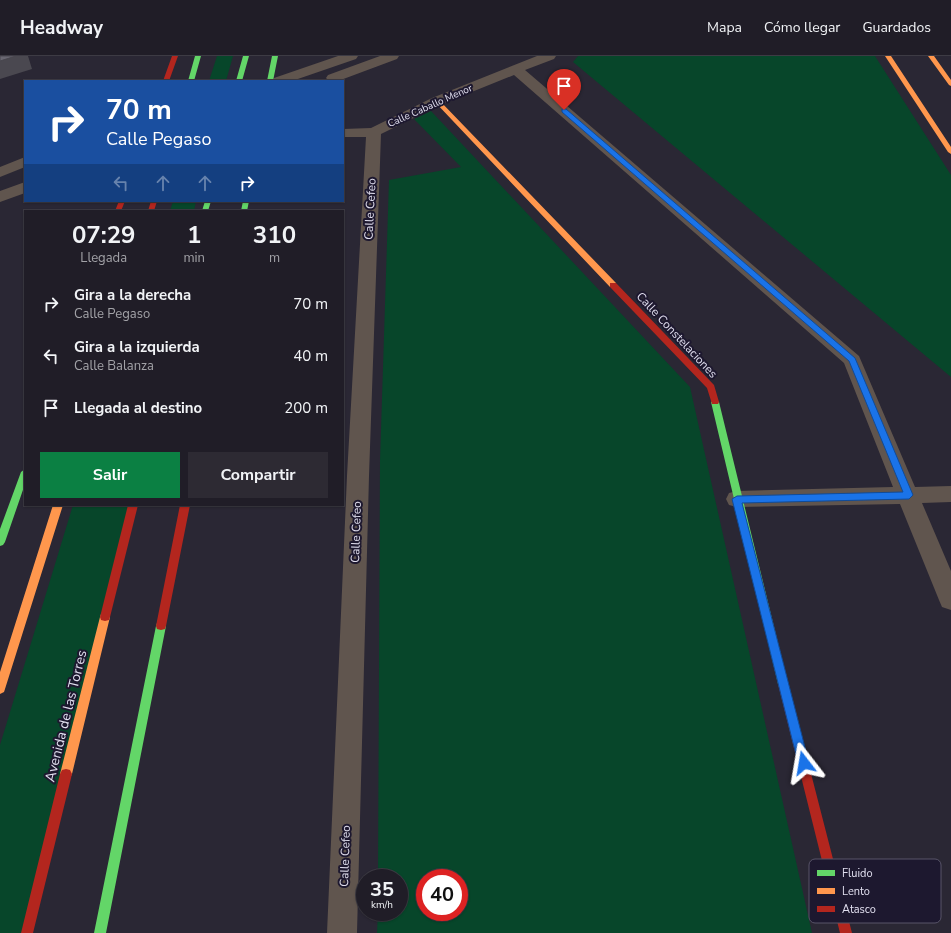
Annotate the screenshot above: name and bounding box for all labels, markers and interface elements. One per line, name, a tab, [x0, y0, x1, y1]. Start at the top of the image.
text: Headway	[20, 15, 103, 41]
text: Mapa	[707, 18, 742, 37]
text: Cómo llegar	[764, 18, 840, 37]
text: Guardados	[862, 18, 931, 37]
pin	[547, 69, 581, 110]
icon: arrive	[553, 75, 575, 97]
street label: Calle Caballo Menor	[385, 81, 475, 131]
text: 70 m	[106, 91, 172, 129]
icon: right	[40, 96, 92, 148]
text: Calle Pegaso	[106, 127, 211, 151]
icon: left	[110, 172, 132, 194]
icon: ahead	[152, 172, 174, 194]
icon: ahead	[194, 172, 216, 194]
icon: right	[236, 172, 258, 194]
street label: Calle Cefeo	[360, 177, 380, 240]
text: 07:29	[72, 219, 135, 251]
text: 1	[187, 219, 201, 251]
text: 310	[253, 219, 296, 251]
text: Llegada	[80, 249, 127, 267]
text: min	[183, 249, 205, 267]
text: m	[269, 249, 280, 267]
text: Gira a la derecha	[74, 285, 191, 305]
street label: Calle Constelaciones	[633, 289, 721, 382]
icon: right	[40, 293, 62, 315]
text: 70 m	[293, 294, 328, 314]
text: Calle Pegaso	[74, 305, 150, 323]
text: Gira a la izquierda	[74, 337, 200, 357]
icon: left	[40, 345, 62, 367]
text: 40 m	[293, 346, 328, 366]
text: Calle Balanza	[74, 357, 154, 375]
icon: arrive	[40, 397, 62, 419]
text: Llegada al destino	[74, 398, 202, 418]
text: 200 m	[284, 398, 328, 418]
button: Salir	[40, 452, 180, 498]
button: Compartir	[188, 452, 328, 498]
street label: Calle Cefeo	[347, 501, 365, 563]
street label: Avenida de las Torres	[40, 648, 92, 784]
position arrow	[783, 742, 825, 784]
street label: Calle Cefeo	[336, 825, 354, 887]
legend	[809, 859, 941, 923]
text: Fluido	[842, 866, 873, 881]
speed limit sign: 40	[416, 869, 468, 921]
text: 35	[370, 876, 394, 903]
text: Lento	[842, 884, 870, 899]
text: km/h	[371, 898, 393, 912]
text: Atasco	[842, 902, 876, 917]

